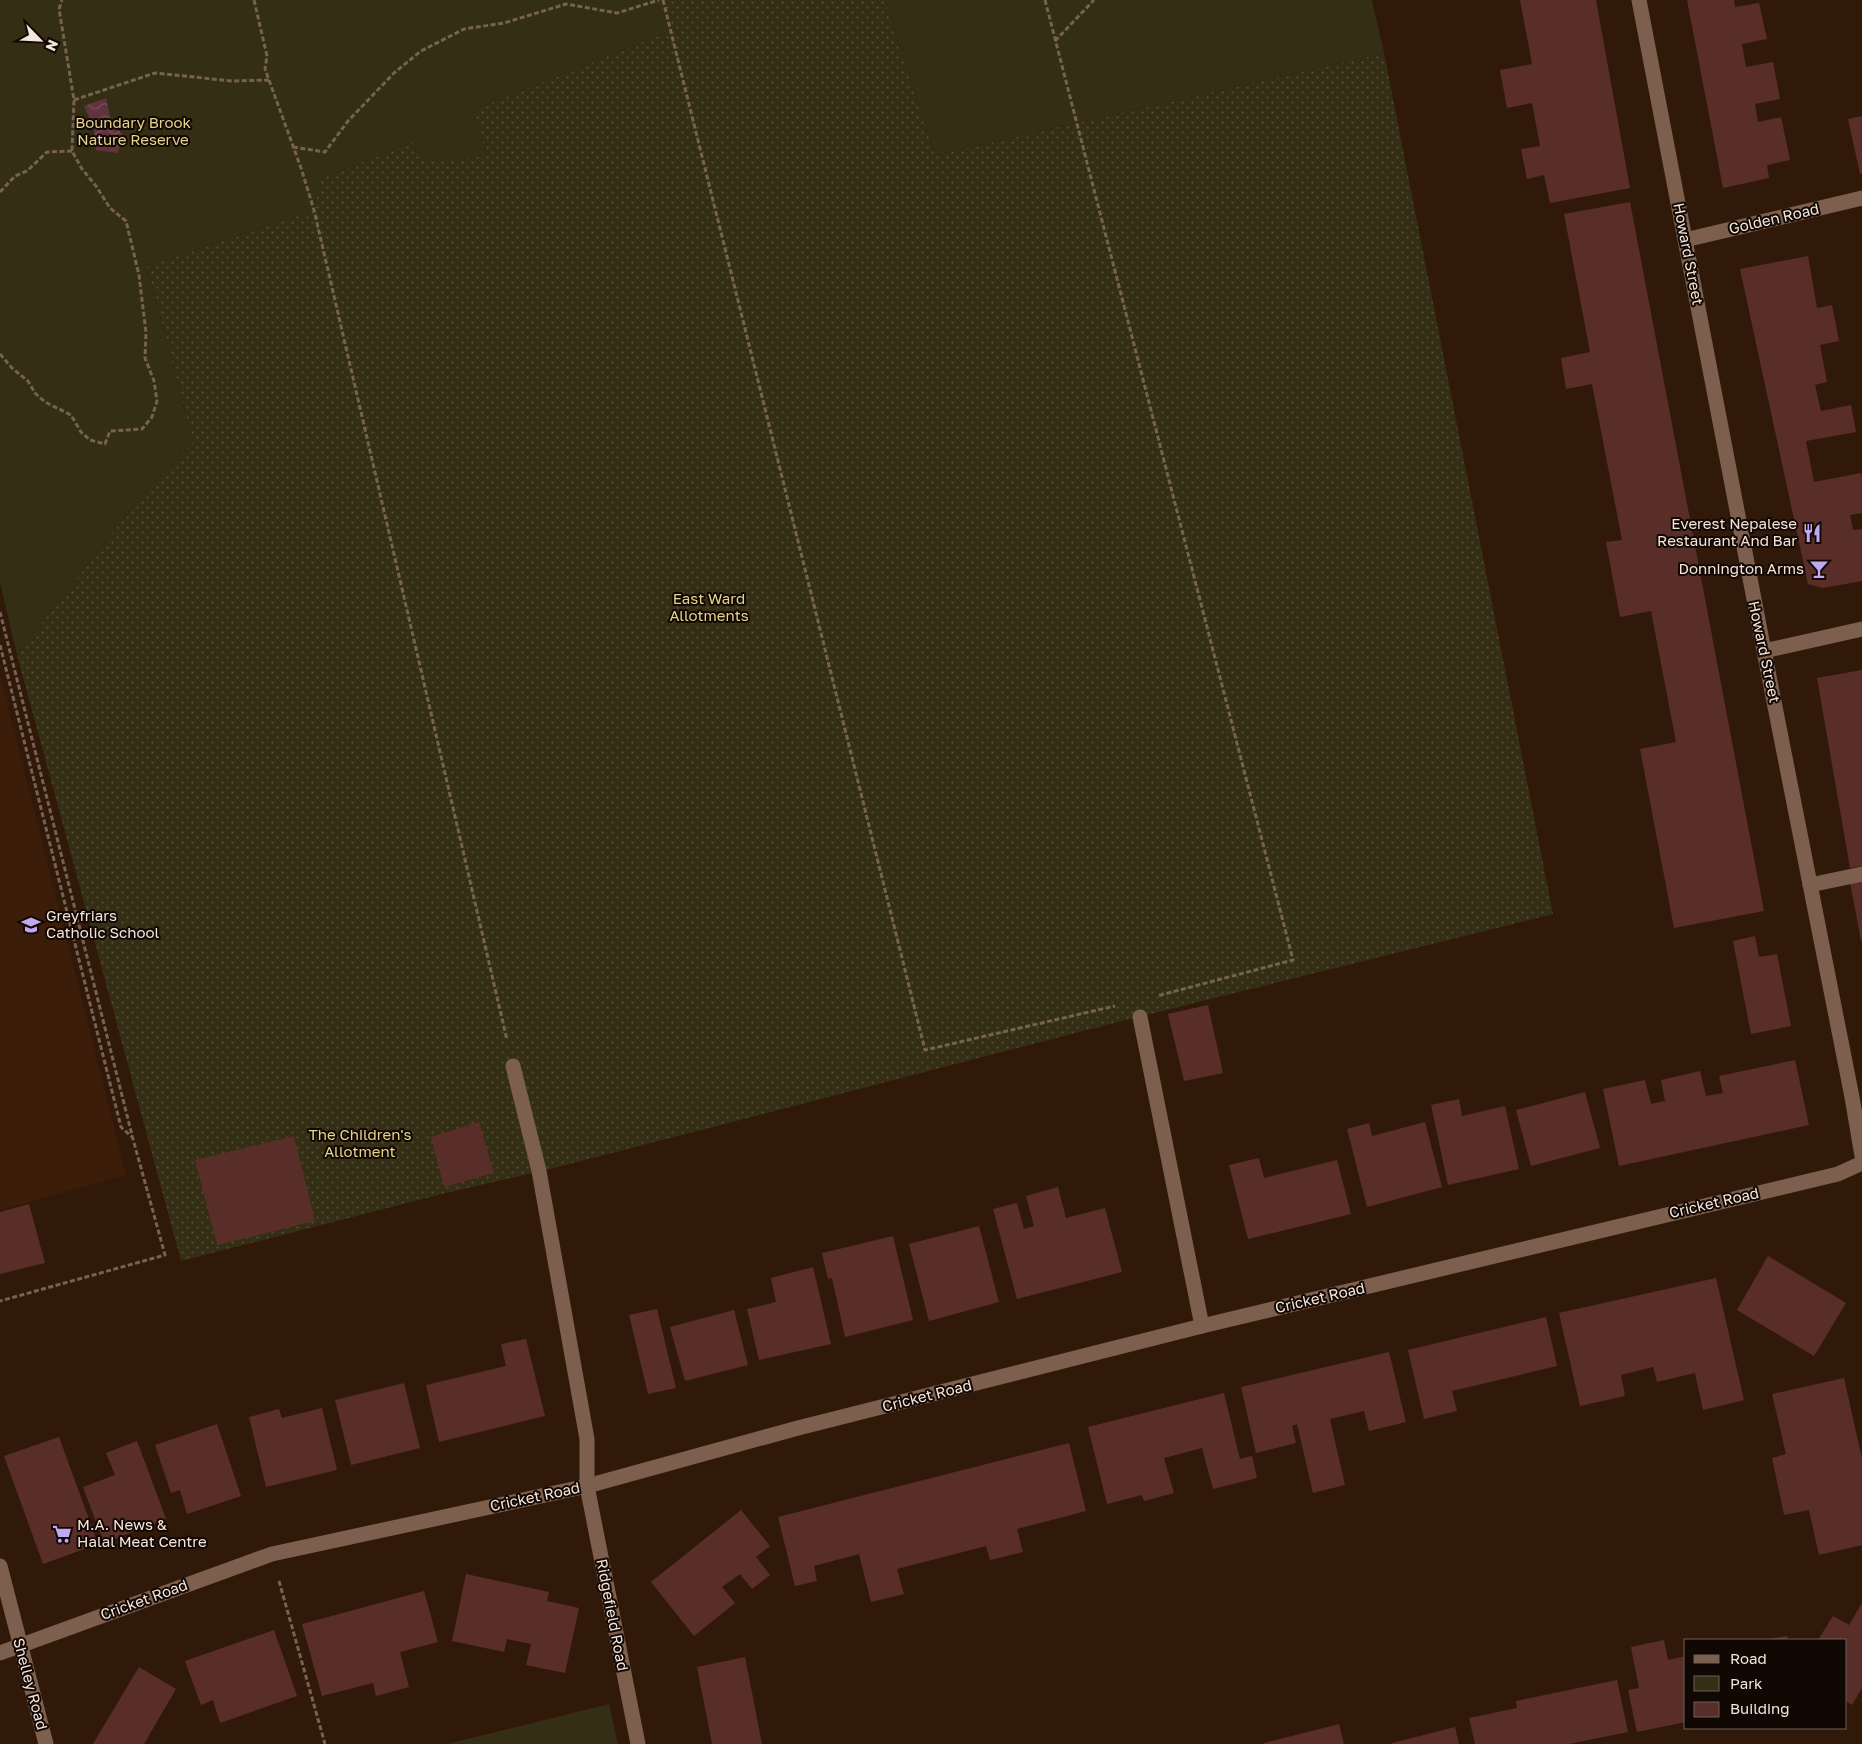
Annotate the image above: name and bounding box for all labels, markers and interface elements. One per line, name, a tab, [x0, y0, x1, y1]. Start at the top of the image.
north arrow	[15, 15, 65, 65]
text: N	[42, 37, 62, 54]
park label: Boundary Brook Nature Reserve	[75, 113, 191, 148]
street label: Golden Road	[1727, 199, 1821, 237]
street label: Howard Street	[1670, 201, 1708, 306]
place label: Everest Nepalese Restaurant And Bar	[1657, 514, 1797, 549]
restaurant icon: Everest Nepalese Restaurant And Bar	[1801, 522, 1823, 544]
bar icon: Donnington Arms	[1808, 558, 1830, 580]
place label: Donnington Arms	[1678, 559, 1804, 577]
park label: East Ward Allotments	[669, 589, 749, 624]
street label: Howard Street	[1745, 599, 1785, 704]
place label: Greyfriars Catholic School	[46, 906, 159, 941]
school or university icon: Greyfriars Catholic School	[20, 914, 42, 936]
park label: The Children's Allotment	[308, 1125, 412, 1160]
street label: Cricket Road	[1667, 1183, 1760, 1221]
street label: Cricket Road	[1273, 1278, 1366, 1316]
street label: Cricket Road	[880, 1375, 973, 1415]
street label: Cricket Road	[488, 1478, 581, 1514]
place label: M.A. News & Halal Meat Centre	[77, 1515, 207, 1550]
supermarket icon: M.A. News & Halal Meat Centre	[51, 1523, 73, 1545]
street label: Ridgefield Road	[593, 1557, 633, 1672]
street label: Cricket Road	[98, 1575, 190, 1623]
street label: Shelley Road	[10, 1636, 52, 1732]
legend	[1684, 1639, 1847, 1729]
text: Road	[1730, 1649, 1767, 1667]
text: Park	[1730, 1674, 1763, 1692]
text: Building	[1730, 1699, 1790, 1717]

